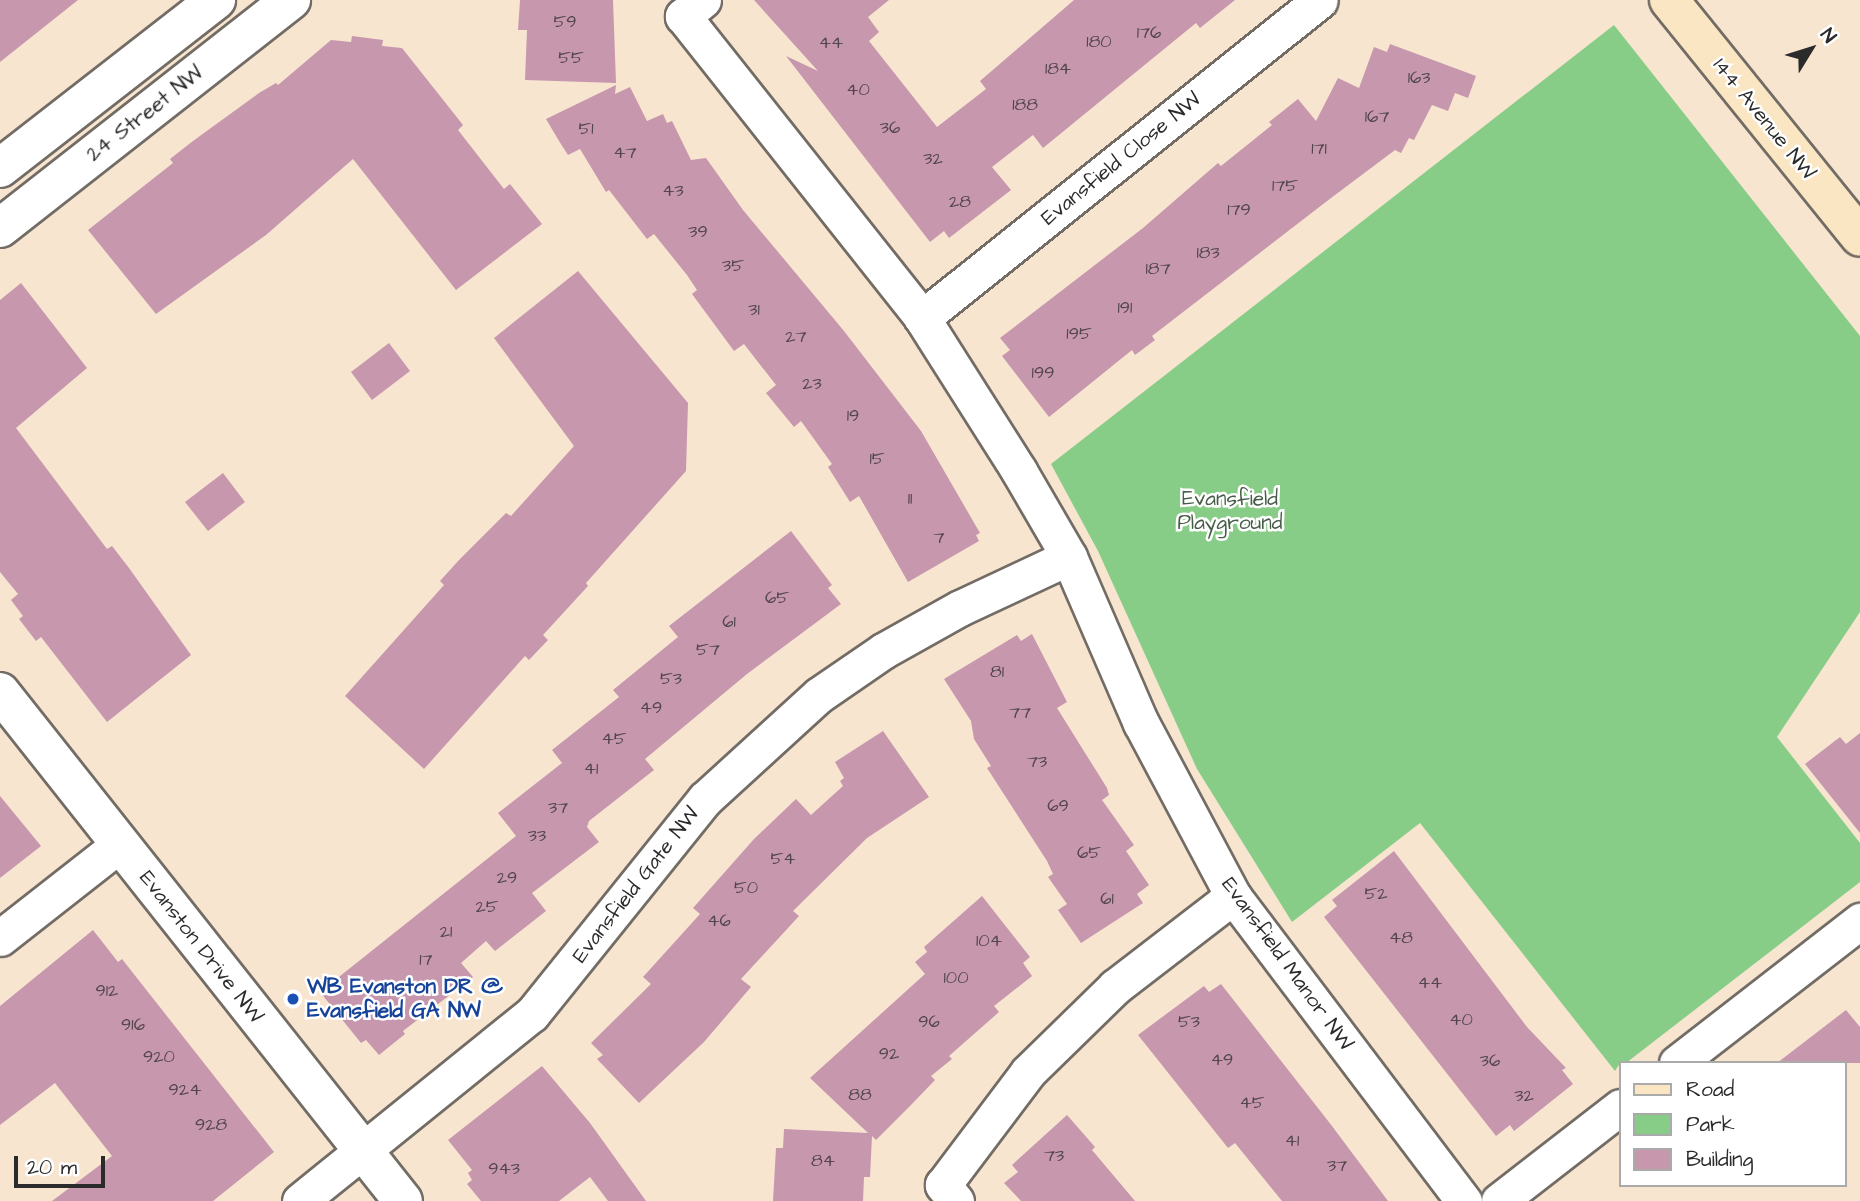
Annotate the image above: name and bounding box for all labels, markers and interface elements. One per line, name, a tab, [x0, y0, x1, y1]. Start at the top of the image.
house number: 59	[554, 11, 576, 33]
north arrow	[1776, 14, 1846, 84]
house number: 176	[1137, 22, 1161, 44]
text: N	[1814, 23, 1842, 49]
house number: 180	[1086, 31, 1112, 53]
house number: 44	[819, 32, 843, 54]
house number: 55	[558, 47, 584, 69]
street label: 144 Avenue NW	[1707, 53, 1821, 185]
house number: 184	[1045, 58, 1071, 80]
street label: 24 Street NW	[82, 61, 208, 167]
house number: 163	[1408, 67, 1430, 89]
house number: 40	[846, 79, 870, 101]
street label: Evansfield Close NW	[1036, 87, 1206, 231]
house number: 188	[1012, 94, 1038, 116]
house number: 167	[1365, 106, 1389, 128]
house number: 36	[880, 117, 900, 139]
house number: 51	[578, 118, 594, 140]
house number: 171	[1311, 138, 1327, 160]
house number: 47	[613, 142, 637, 164]
house number: 32	[923, 148, 943, 170]
house number: 175	[1272, 175, 1298, 197]
house number: 43	[662, 180, 684, 202]
house number: 28	[949, 191, 971, 213]
house number: 179	[1227, 199, 1251, 221]
house number: 39	[688, 221, 708, 243]
house number: 183	[1196, 242, 1220, 264]
house number: 35	[722, 255, 744, 277]
house number: 187	[1145, 258, 1171, 280]
house number: 191	[1118, 297, 1132, 319]
house number: 31	[748, 299, 760, 321]
house number: 195	[1066, 323, 1092, 345]
house number: 27	[785, 326, 807, 348]
house number: 199	[1032, 362, 1054, 384]
house number: 23	[802, 373, 822, 395]
house number: 19	[847, 405, 859, 427]
house number: 15	[869, 448, 885, 470]
park label: Evansfield Playground	[1177, 486, 1283, 536]
house number: 11	[908, 488, 912, 510]
house number: 7	[933, 527, 945, 549]
house number: 65	[765, 587, 789, 609]
house number: 61	[722, 611, 736, 633]
house number: 57	[696, 639, 720, 661]
house number: 81	[990, 661, 1004, 683]
house number: 53	[660, 668, 682, 690]
house number: 49	[640, 697, 662, 719]
house number: 77	[1009, 702, 1031, 724]
house number: 45	[602, 728, 626, 750]
house number: 73	[1027, 751, 1047, 773]
house number: 41	[584, 758, 598, 780]
house number: 69	[1047, 795, 1069, 817]
house number: 37	[548, 797, 568, 819]
street label: Evansfield Gate NW	[567, 802, 705, 968]
house number: 33	[528, 825, 546, 847]
house number: 65	[1077, 842, 1101, 864]
house number: 54	[771, 848, 795, 870]
street label: Evanston Drive NW	[134, 866, 268, 1028]
house number: 29	[497, 867, 517, 889]
street label: Evansfield Manor NW	[1216, 873, 1358, 1055]
house number: 50	[734, 877, 758, 899]
house number: 52	[1364, 883, 1388, 905]
house number: 61	[1100, 888, 1114, 910]
house number: 25	[475, 896, 499, 918]
house number: 46	[707, 910, 731, 932]
house number: 21	[440, 921, 452, 943]
house number: 48	[1389, 927, 1413, 949]
house number: 104	[976, 930, 1002, 952]
house number: 17	[419, 949, 433, 971]
house number: 100	[943, 967, 969, 989]
house number: 44	[1418, 972, 1442, 994]
place label: WB Evanston DR @ Evansfield GA NW	[307, 974, 503, 1024]
house number: 912	[96, 980, 118, 1002]
marker: WB Evanston DR @ Evansfield GA NW	[285, 991, 301, 1007]
house number: 40	[1449, 1009, 1473, 1031]
house number: 96	[918, 1011, 940, 1033]
house number: 53	[1178, 1011, 1200, 1033]
house number: 916	[121, 1014, 145, 1036]
house number: 92	[879, 1043, 899, 1065]
house number: 920	[143, 1046, 175, 1068]
house number: 49	[1211, 1049, 1233, 1071]
house number: 36	[1480, 1050, 1500, 1072]
legend	[1618, 1061, 1846, 1187]
text: Road	[1686, 1075, 1734, 1104]
house number: 924	[169, 1079, 201, 1101]
house number: 88	[848, 1084, 872, 1106]
house number: 32	[1514, 1085, 1534, 1107]
house number: 45	[1240, 1092, 1264, 1114]
text: Park	[1686, 1110, 1735, 1139]
house number: 928	[195, 1114, 227, 1136]
house number: 41	[1285, 1130, 1299, 1152]
scale bar	[18, 1142, 108, 1186]
house number: 73	[1044, 1145, 1064, 1167]
text: Building	[1686, 1145, 1753, 1174]
house number: 84	[811, 1150, 835, 1172]
text: 20 m	[27, 1153, 77, 1182]
house number: 37	[1327, 1155, 1347, 1177]
house number: 943	[488, 1158, 520, 1180]

